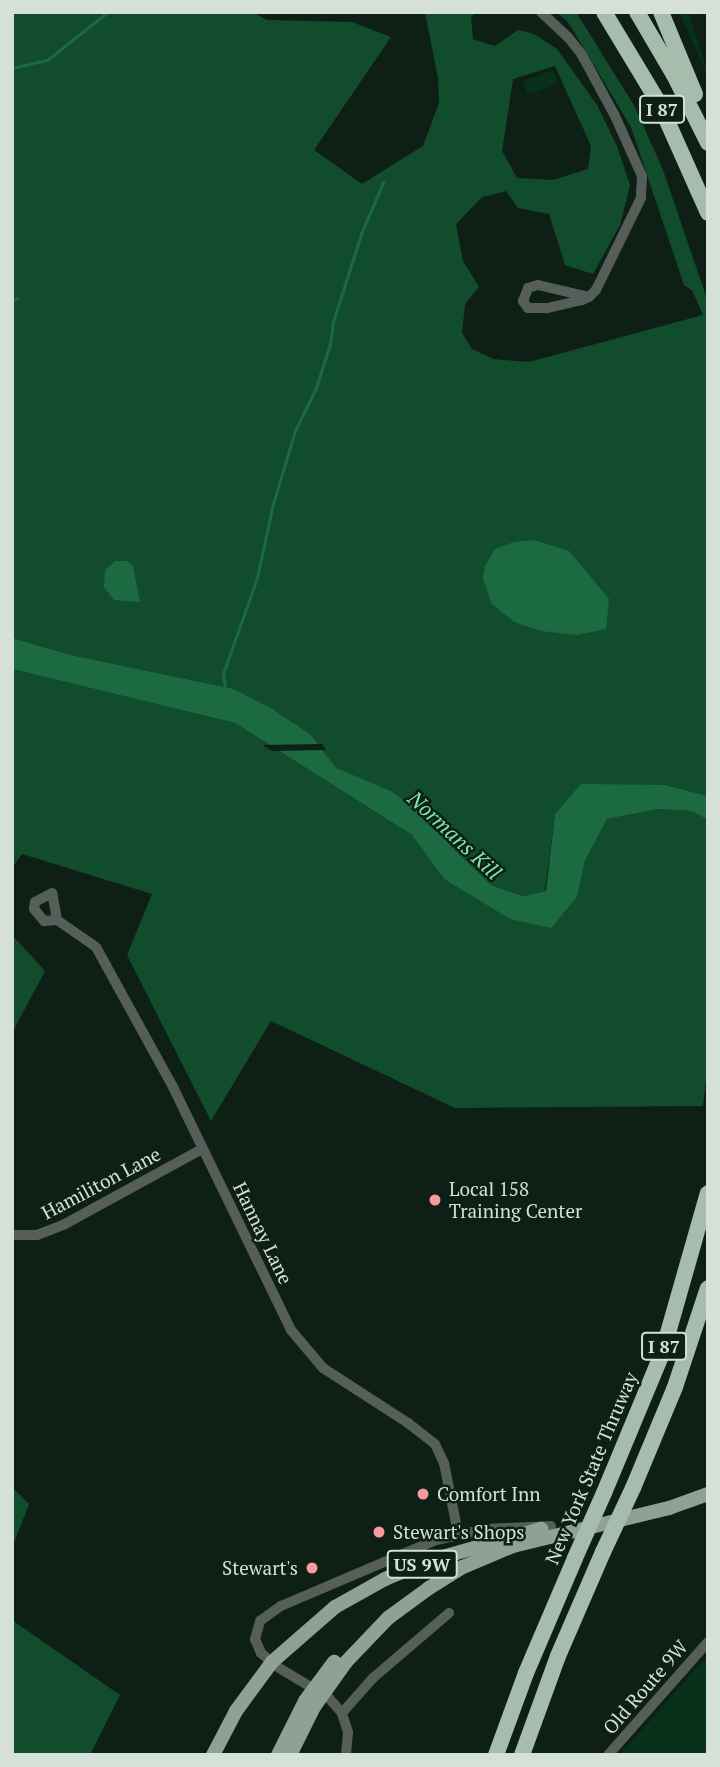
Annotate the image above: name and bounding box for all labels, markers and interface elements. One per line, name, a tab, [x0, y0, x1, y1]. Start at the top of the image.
road number: I 87	[638, 94, 686, 124]
water label: Normans Kill	[403, 785, 507, 885]
street label: Hamiliton Lane	[38, 1142, 164, 1224]
street label: Hannay Lane	[228, 1178, 298, 1288]
place label: Local 158 Training Center	[449, 1178, 582, 1222]
marker: Local 158 Training Center	[427, 1192, 443, 1208]
road number: I 87	[640, 1331, 688, 1360]
street label: New York State Thruway	[540, 1368, 642, 1568]
place label: Comfort Inn	[437, 1483, 541, 1505]
marker: Comfort Inn	[415, 1486, 431, 1502]
place label: Stewart's Shops	[393, 1521, 524, 1543]
marker: Stewart's Shops	[371, 1524, 387, 1540]
road number: US 9W	[385, 1549, 459, 1578]
place label: Stewart's	[222, 1557, 298, 1579]
marker: Stewart's	[304, 1560, 320, 1576]
street label: Old Route 9W	[598, 1635, 692, 1739]

